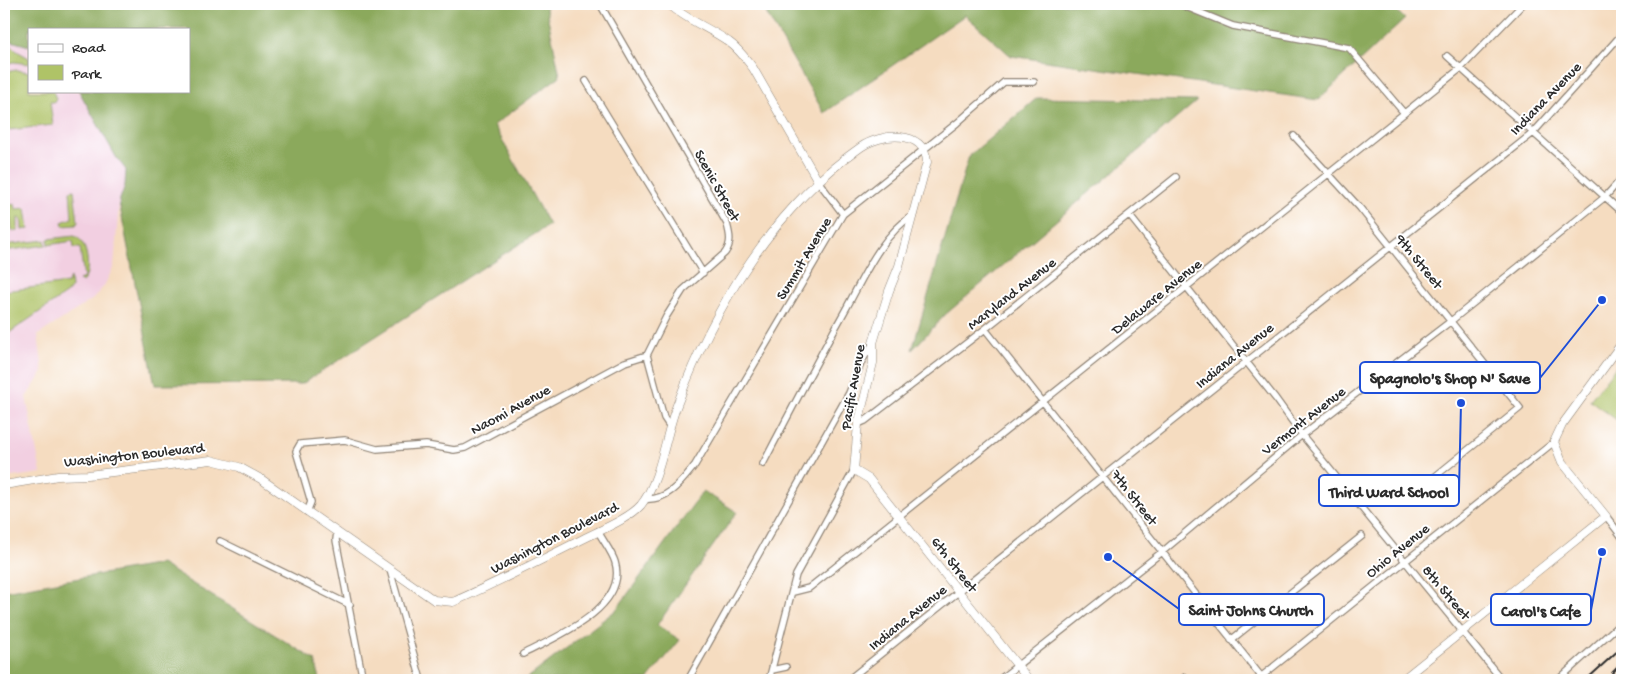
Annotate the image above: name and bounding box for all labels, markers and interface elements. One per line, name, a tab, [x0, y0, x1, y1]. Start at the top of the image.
legend	[28, 28, 190, 92]
text: Road	[72, 40, 106, 58]
street label: Indiana Avenue	[1507, 59, 1586, 140]
text: Park	[71, 66, 102, 84]
street label: Scenic Street	[689, 147, 744, 226]
street label: Summit Avenue	[773, 214, 837, 304]
street label: 9th Street	[1390, 230, 1447, 295]
street label: Maryland Avenue	[964, 254, 1060, 335]
street label: Delaware Avenue	[1108, 256, 1206, 340]
street label: Indiana Avenue	[1193, 319, 1278, 394]
street label: Pacific Avenue	[837, 343, 870, 433]
callout: Spagnolo's Shop N' Save	[1360, 362, 1540, 393]
text: Spagnolo's Shop N' Save	[1370, 371, 1531, 390]
street label: Naomi Avenue	[468, 381, 554, 440]
street label: Vermont Avenue	[1258, 383, 1350, 461]
street label: Washington Boulevard	[63, 440, 206, 472]
street label: 7th Street	[1106, 466, 1162, 531]
callout: Third Ward School	[1319, 475, 1459, 506]
text: Third Ward School	[1327, 485, 1449, 504]
street label: Washington Boulevard	[488, 498, 623, 579]
street label: Ohio Avenue	[1363, 520, 1434, 583]
street label: 6th Street	[926, 534, 982, 598]
street label: 8th Street	[1417, 562, 1475, 626]
street label: Indiana Avenue	[866, 581, 951, 656]
callout: Saint Johns Church	[1179, 594, 1324, 625]
callout: Carol's Cafe	[1491, 594, 1591, 625]
text: Saint Johns Church	[1189, 603, 1314, 622]
text: Carol's Cafe	[1500, 603, 1581, 623]

